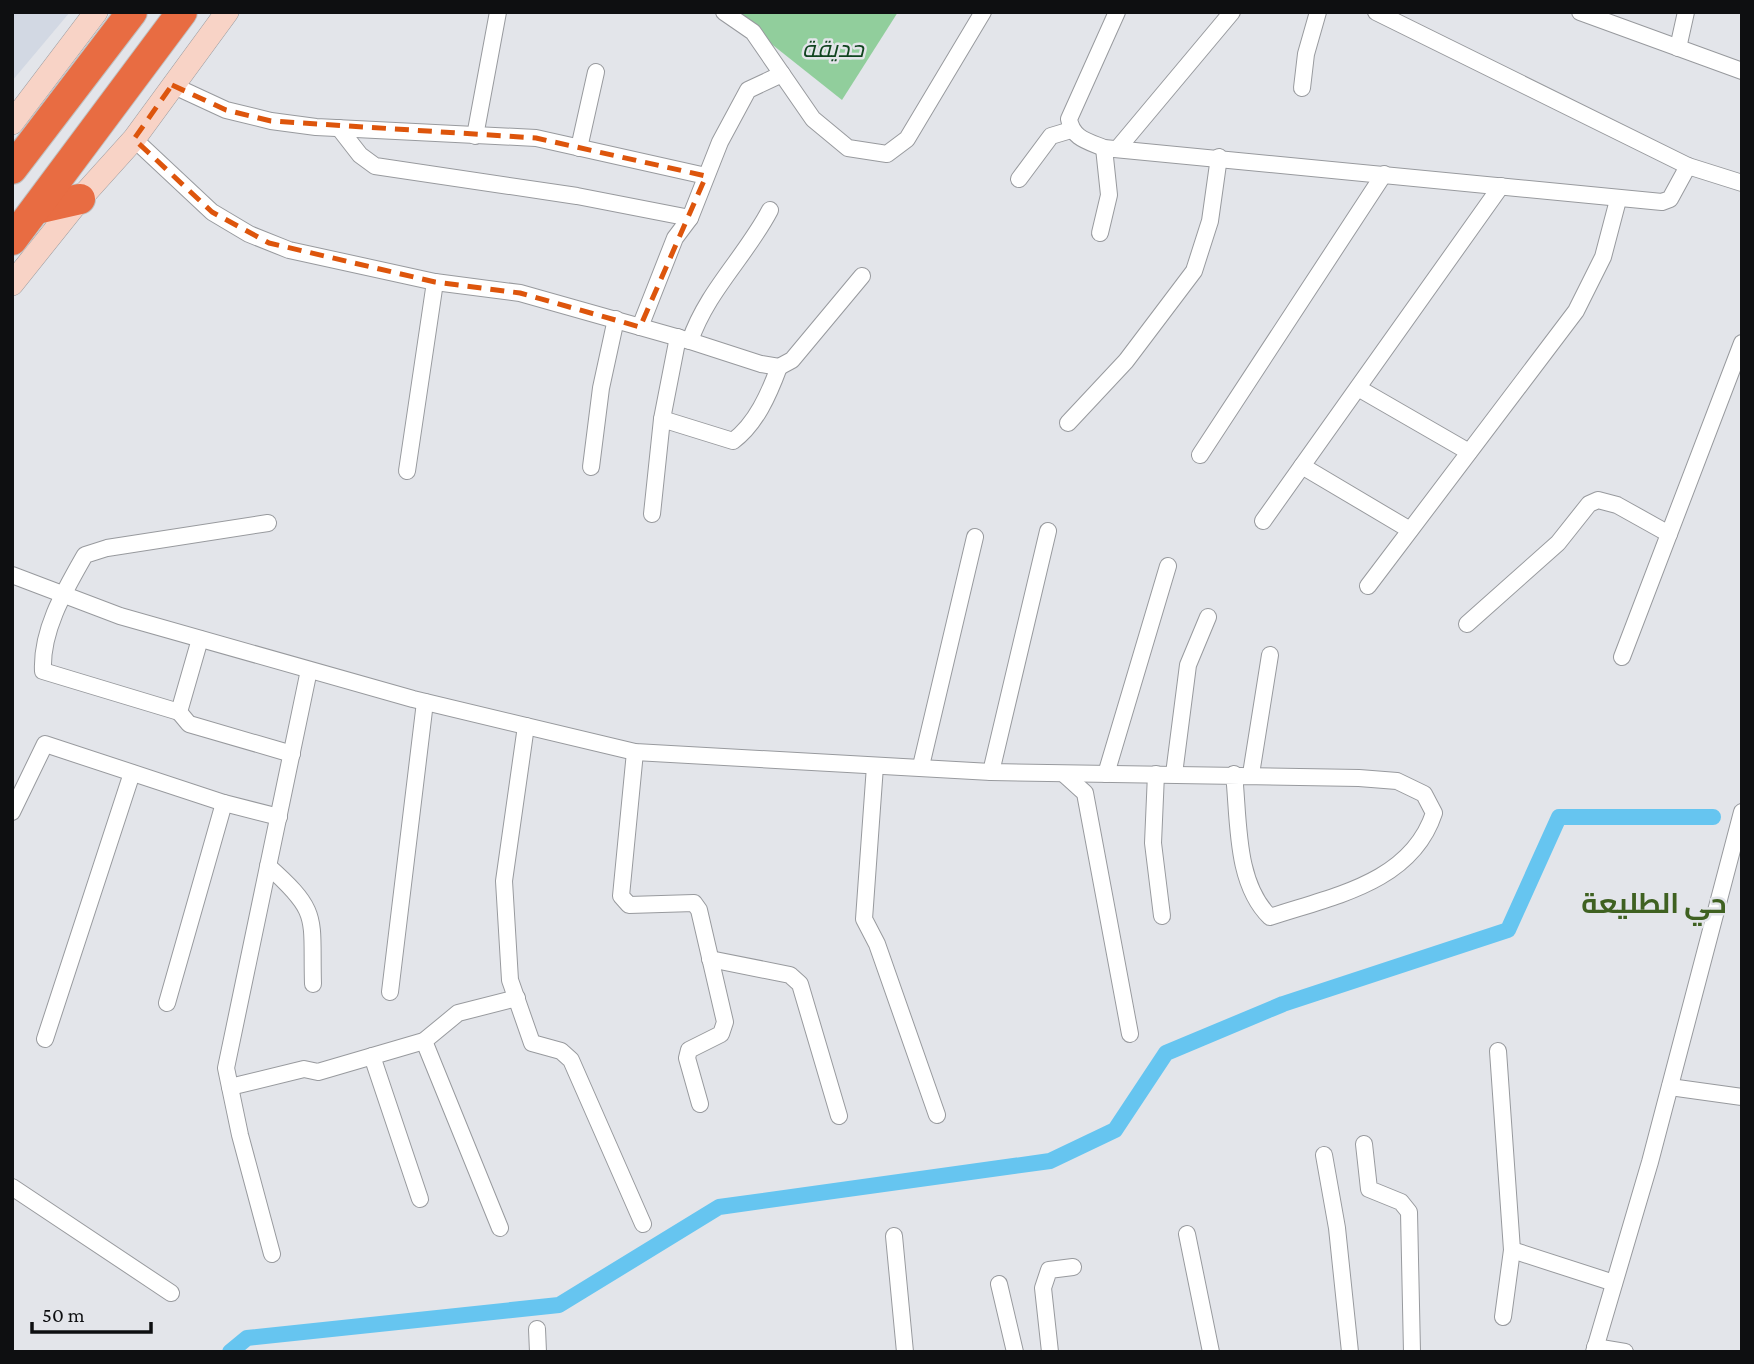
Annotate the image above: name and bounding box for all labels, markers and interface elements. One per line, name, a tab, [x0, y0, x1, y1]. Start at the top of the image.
park label: حديقة	[802, 35, 866, 62]
district label: حي الطليعة	[1581, 888, 1727, 926]
scale bar	[32, 1290, 150, 1334]
text: 50 m	[42, 1303, 85, 1327]

